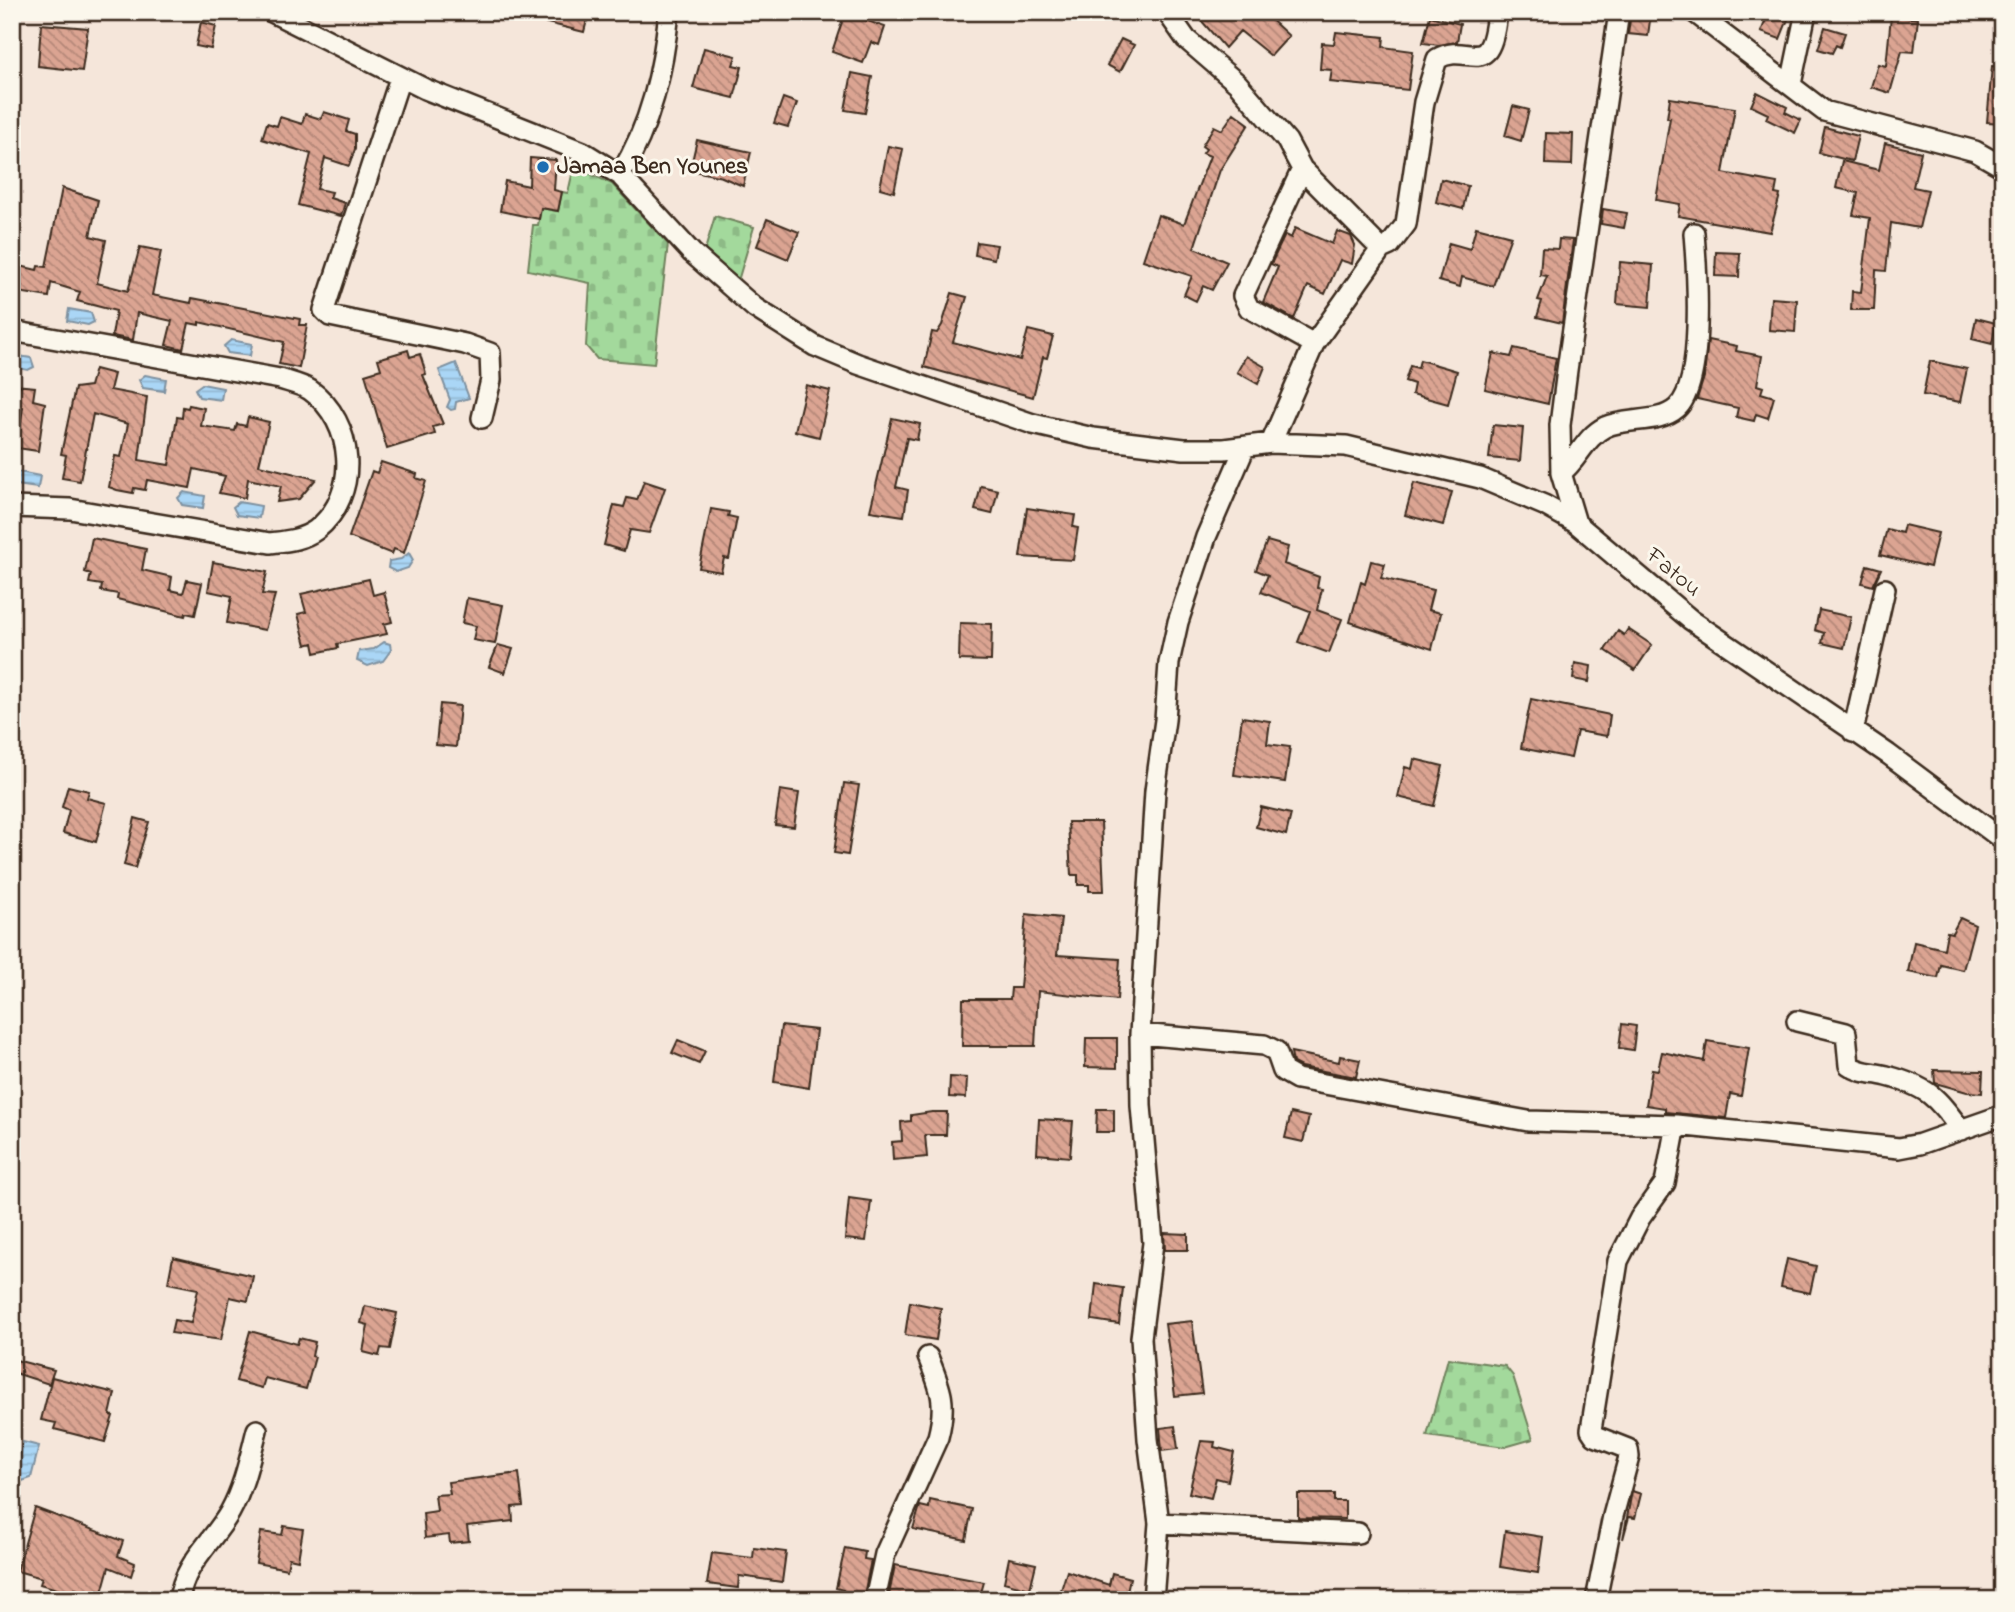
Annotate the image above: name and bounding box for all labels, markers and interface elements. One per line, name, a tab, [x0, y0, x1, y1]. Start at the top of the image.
place label: Jamaa Ben Younes	[557, 150, 748, 185]
marker: Jamaa Ben Younes	[535, 159, 551, 175]
street label: Fatou	[1637, 539, 1708, 606]

